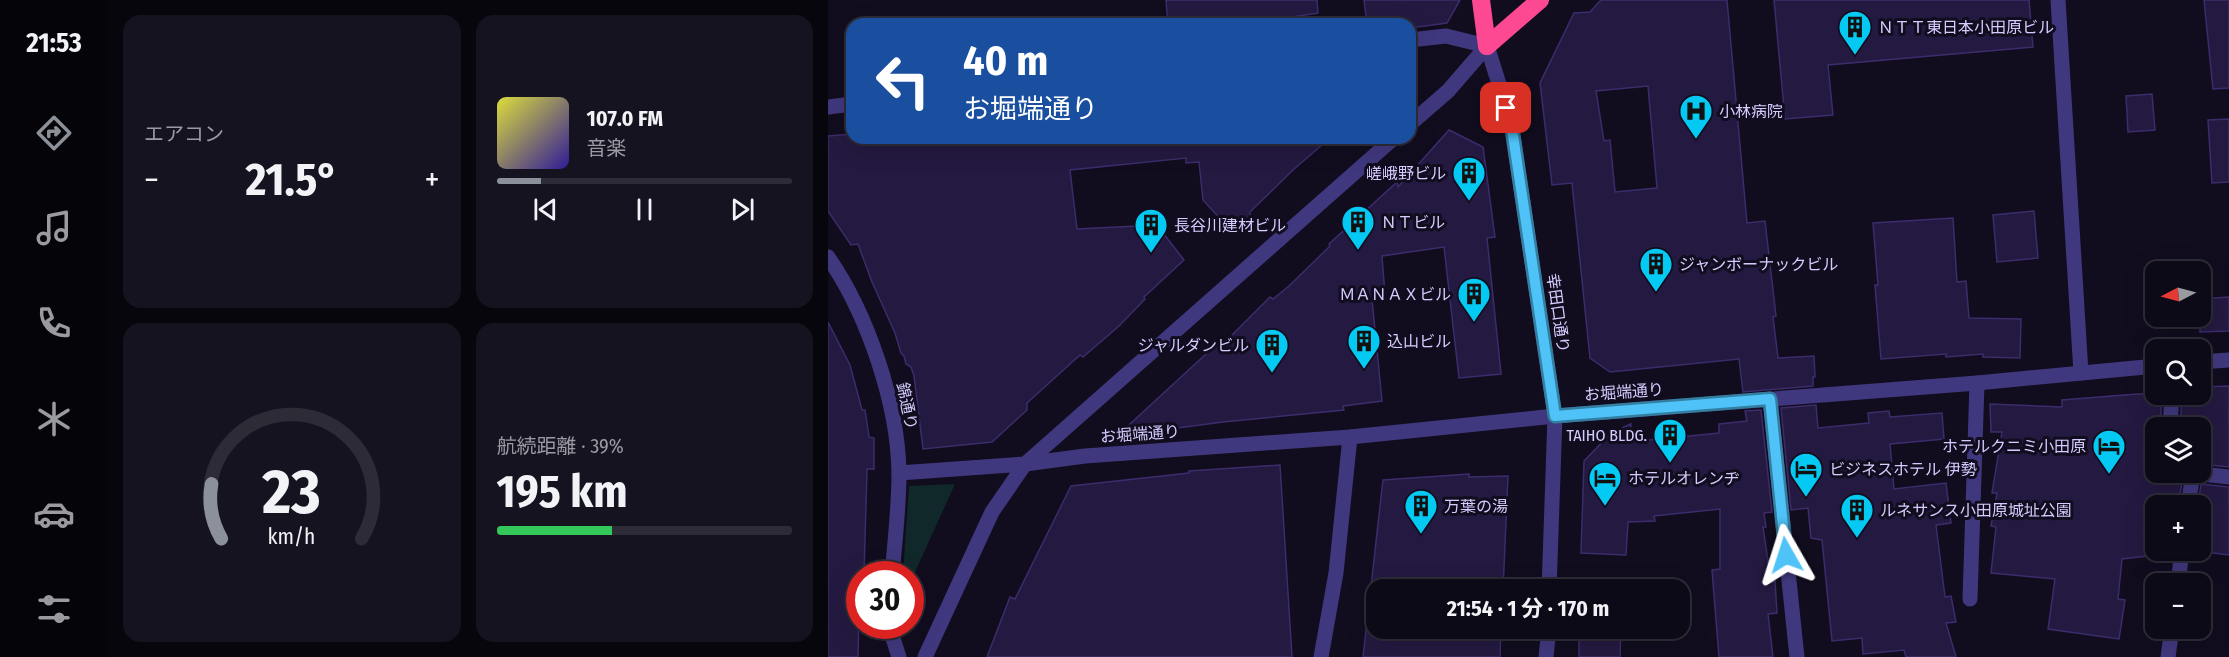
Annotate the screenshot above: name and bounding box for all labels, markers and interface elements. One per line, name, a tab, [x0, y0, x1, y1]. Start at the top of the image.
building icon: ＮＴＴ東日本小田原ビル	[1837, 9, 1873, 56]
place label: ＮＴＴ東日本小田原ビル	[1878, 18, 2054, 37]
text: 21:53	[26, 27, 82, 59]
text: 40 m	[963, 36, 1048, 86]
icon: left	[864, 42, 942, 120]
pin	[1480, 82, 1531, 133]
icon: arrive	[1489, 91, 1522, 124]
text: お堀端通り	[963, 93, 1098, 125]
hospital icon: 小林病院	[1678, 93, 1714, 140]
place label: 小林病院	[1719, 102, 1783, 121]
text: 107.0 FM	[587, 105, 663, 132]
icon: directions	[33, 112, 75, 154]
text: エアコン	[144, 122, 224, 146]
text: 音楽	[587, 136, 627, 160]
text: 21.5°	[245, 153, 338, 207]
building icon: 嵯峨野ビル	[1451, 155, 1487, 202]
text: −	[144, 160, 159, 200]
text: +	[424, 160, 440, 200]
place label: 嵯峨野ビル	[1366, 164, 1446, 183]
icon: previous	[529, 193, 562, 226]
icon: pause	[628, 193, 661, 226]
icon: next	[726, 193, 759, 226]
building icon: ＮＴビル	[1340, 204, 1376, 251]
icon: music	[33, 207, 75, 249]
building icon: 長谷川建材ビル	[1133, 207, 1169, 254]
place label: ＮＴビル	[1381, 213, 1445, 232]
place label: 長谷川建材ビル	[1174, 216, 1286, 235]
building icon: ジャンボーナックビル	[1638, 246, 1674, 293]
place label: ジャンボーナックビル	[1679, 255, 1838, 274]
north arrow	[2145, 261, 2211, 327]
map controls	[2145, 261, 2211, 639]
street label: 幸田口通り	[1543, 272, 1573, 354]
building icon: ＭＡＮＡＸビル	[1456, 276, 1492, 323]
place label: ＭＡＮＡＸビル	[1339, 285, 1451, 304]
icon: phone	[33, 302, 75, 344]
building icon: 込山ビル	[1346, 323, 1382, 370]
building icon: ジャルダンビル	[1254, 327, 1290, 374]
place label: 込山ビル	[1387, 332, 1451, 351]
place label: ジャルダンビル	[1138, 336, 1249, 355]
button: search	[2145, 339, 2211, 405]
street label: お堀端通り	[1583, 380, 1665, 404]
street label: 錦通り	[893, 381, 921, 431]
icon: climate	[33, 398, 75, 440]
building icon: TAIHO BLDG.	[1652, 417, 1688, 464]
button: layers	[2145, 417, 2211, 483]
street label: お堀端通り	[1099, 422, 1181, 446]
place label: TAIHO BLDG.	[1567, 426, 1647, 445]
hotel icon: ホテルクニミ小田原	[2091, 428, 2127, 475]
text: 航続距離 · 39%	[497, 434, 624, 458]
place label: ホテルクニミ小田原	[1942, 437, 2086, 456]
hotel icon: ビジネスホテル 伊勢	[1788, 451, 1824, 498]
text: 23	[262, 455, 321, 530]
hotel icon: ホテルオレンヂ	[1587, 460, 1623, 507]
place label: ビジネスホテル 伊勢	[1829, 460, 1977, 479]
text: 195 km	[497, 465, 628, 519]
place label: ホテルオレンヂ	[1628, 469, 1740, 488]
building icon: 万葉の湯	[1403, 488, 1439, 535]
building icon: ルネサンス小田原城址公園	[1839, 492, 1875, 539]
icon: car	[33, 493, 75, 535]
button: +	[2145, 495, 2211, 561]
place label: 万葉の湯	[1444, 497, 1508, 516]
place label: ルネサンス小田原城址公園	[1880, 501, 2072, 520]
position arrow	[1754, 523, 1818, 587]
text: km/h	[268, 525, 316, 551]
speed limit sign: 30	[846, 561, 924, 639]
button: −	[2145, 573, 2211, 639]
icon: filters	[33, 588, 75, 630]
text: 21:54 · 1 分 · 170 m	[1447, 595, 1609, 622]

